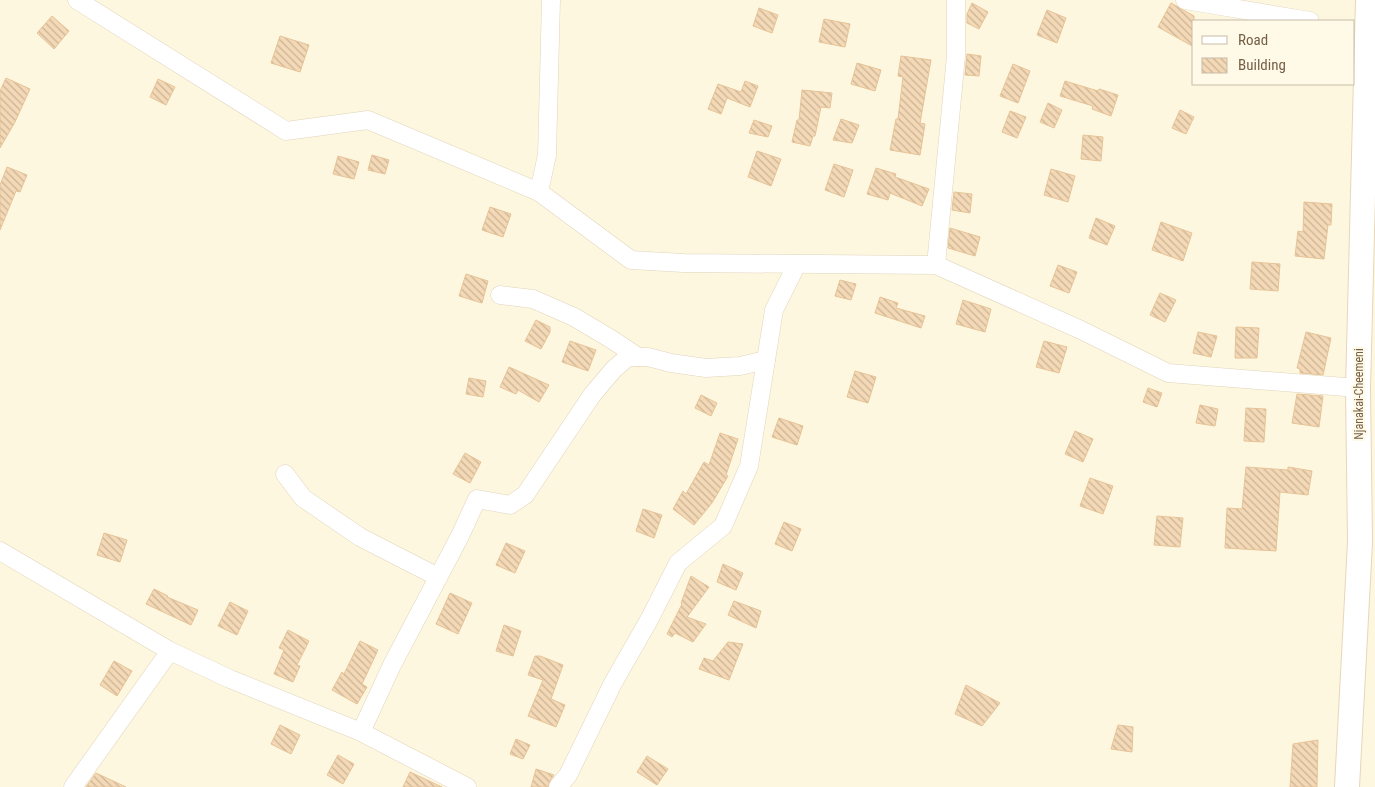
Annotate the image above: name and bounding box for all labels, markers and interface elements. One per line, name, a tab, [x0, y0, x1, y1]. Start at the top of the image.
legend	[1192, 20, 1355, 85]
text: Road	[1238, 31, 1268, 49]
text: Building	[1238, 56, 1286, 74]
street label: Njanakai-Cheemeni	[1352, 348, 1366, 440]

